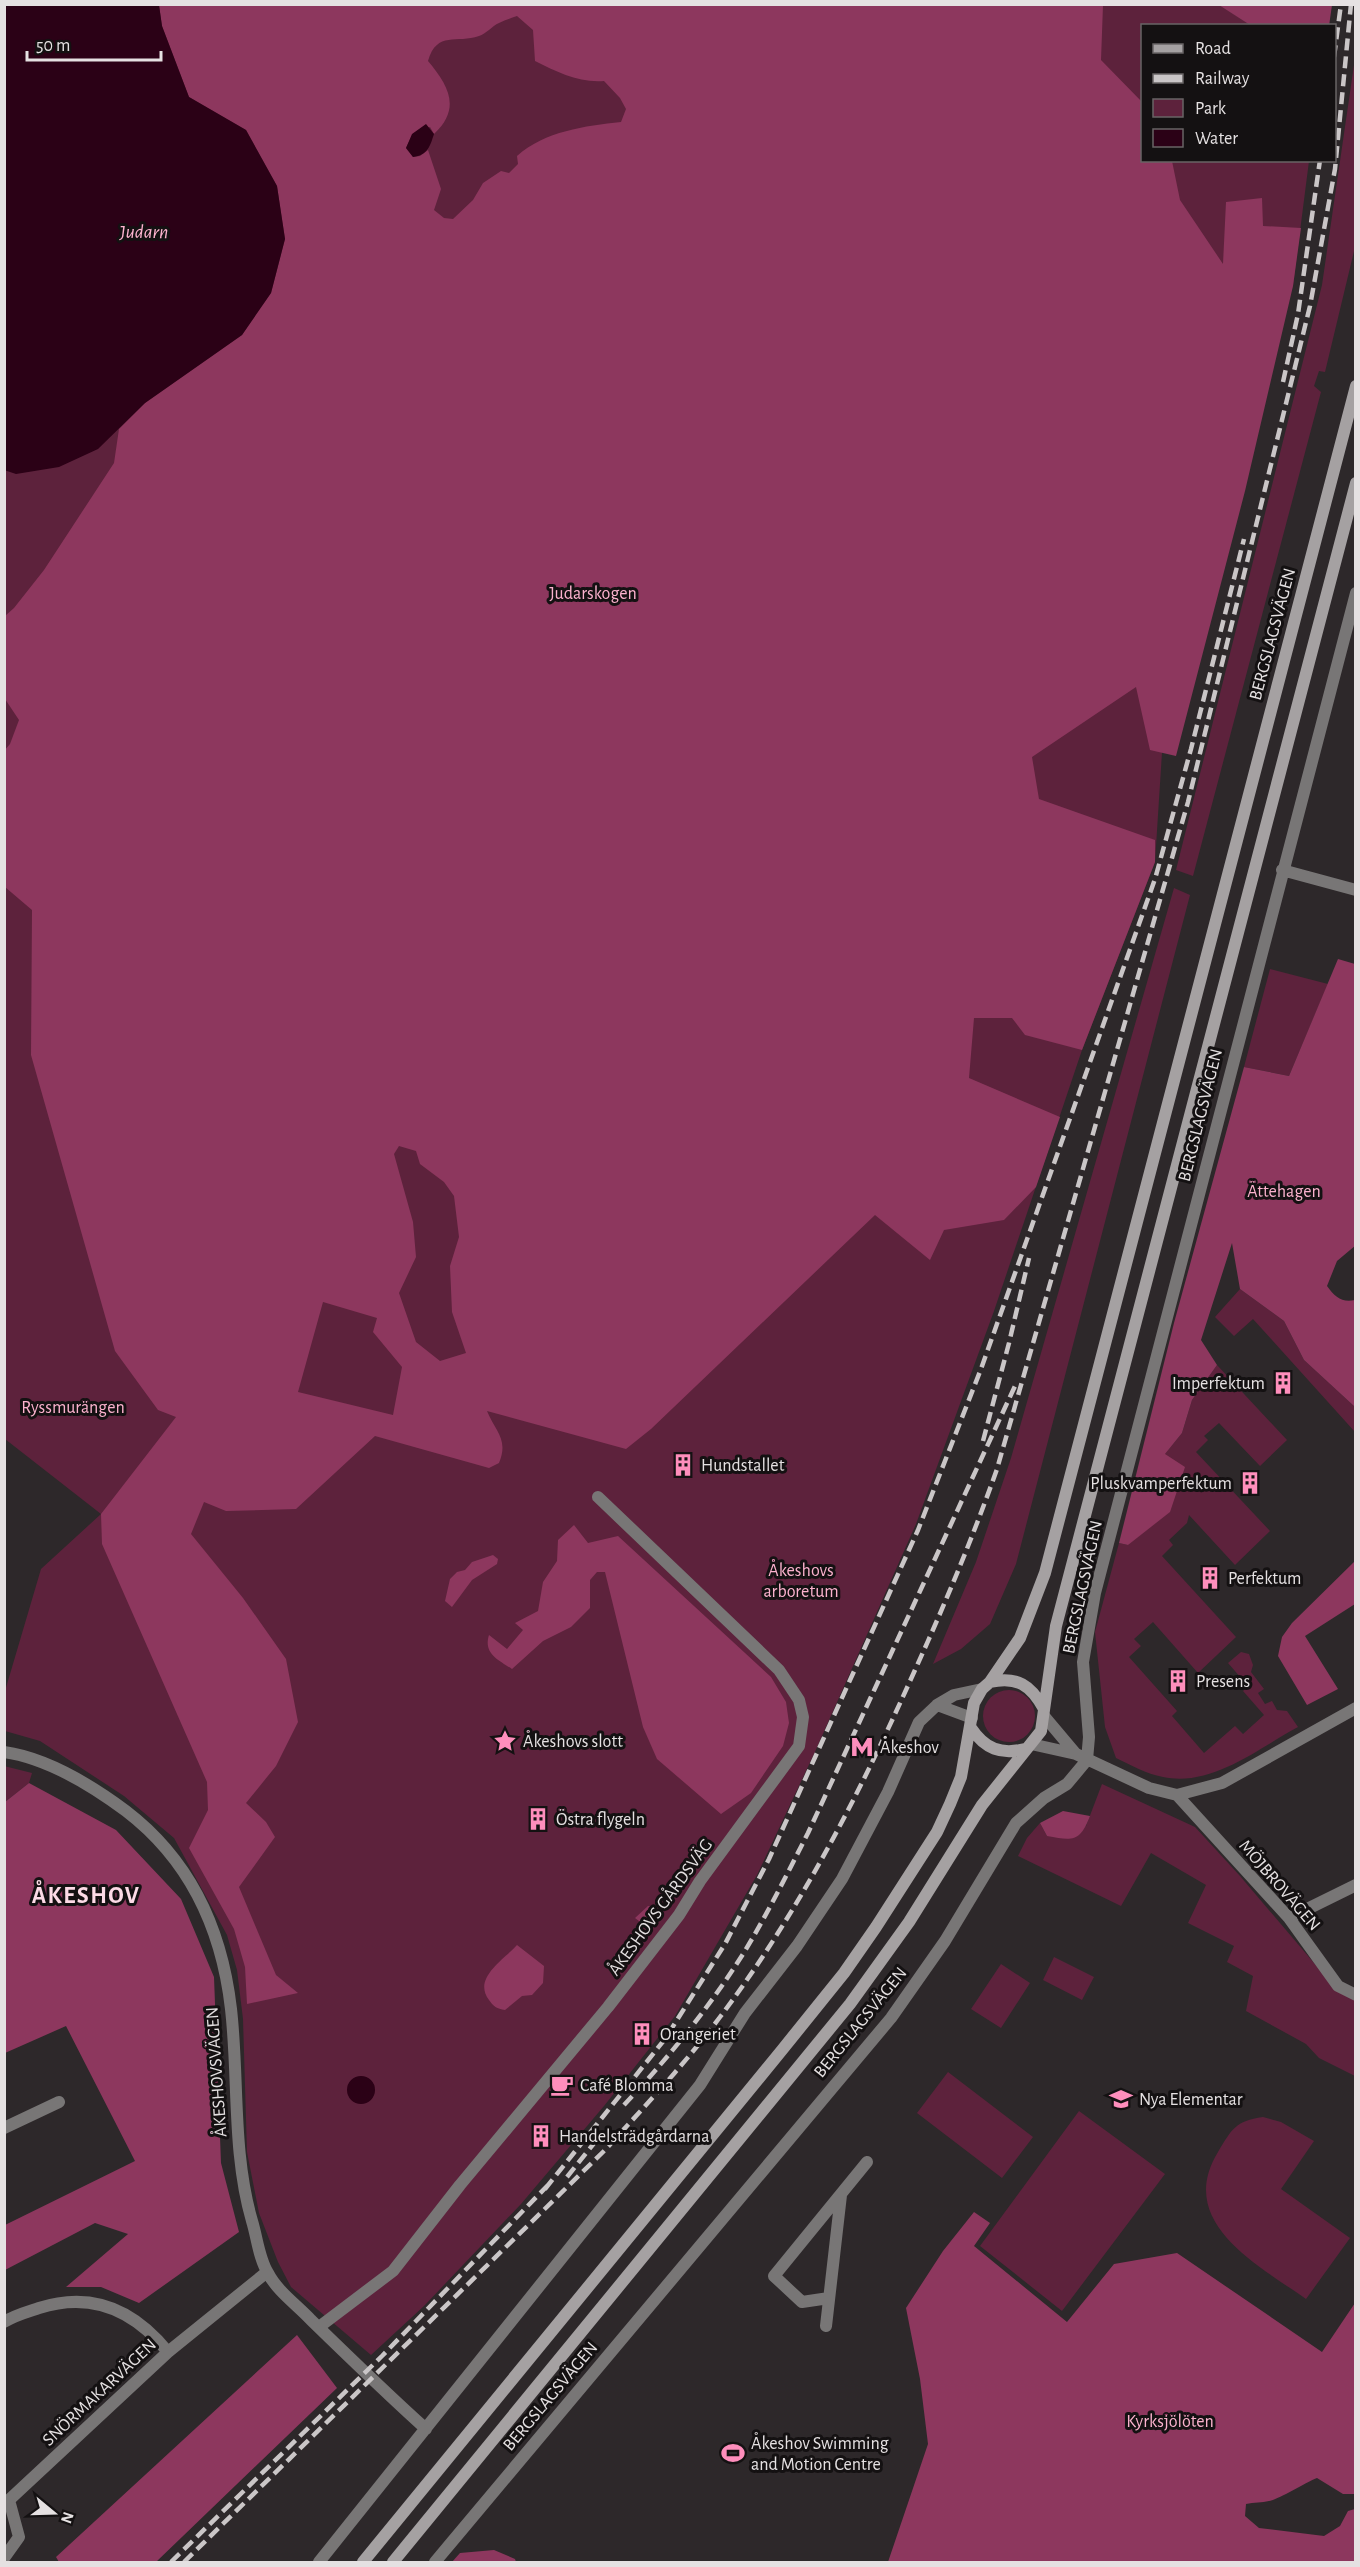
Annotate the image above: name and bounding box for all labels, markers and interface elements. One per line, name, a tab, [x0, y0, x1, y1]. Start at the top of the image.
scale bar	[27, 24, 160, 62]
legend	[1141, 24, 1336, 162]
text: 50 m	[36, 37, 70, 55]
text: Road	[1195, 40, 1231, 58]
text: Railway	[1195, 70, 1250, 88]
text: Park	[1195, 100, 1227, 118]
text: Water	[1195, 130, 1238, 148]
water label: Judarn	[119, 222, 168, 242]
street label: BERGSLAGSVÄGEN	[1245, 566, 1299, 702]
park label: Judarskogen	[549, 585, 637, 603]
street label: BERGSLAGSVÄGEN	[1174, 1047, 1226, 1183]
park label: Ättehagen	[1247, 1181, 1321, 1201]
building icon: Imperfektum	[1270, 1370, 1296, 1396]
place label: Imperfektum	[1172, 1375, 1265, 1393]
park label: Ryssmurängen	[21, 1399, 125, 1417]
building icon: Hundstallet	[670, 1452, 696, 1478]
place label: Hundstallet	[701, 1457, 785, 1475]
building icon: Pluskvamperfektum	[1237, 1470, 1263, 1496]
place label: Pluskvamperfektum	[1090, 1475, 1232, 1493]
street label: BERGSLAGSVÄGEN	[1058, 1518, 1106, 1656]
park label: Åkeshovs arboretum	[763, 1559, 839, 1601]
building icon: Perfektum	[1197, 1565, 1223, 1591]
place label: Perfektum	[1228, 1570, 1302, 1588]
building icon: Presens	[1165, 1668, 1191, 1694]
place label: Presens	[1196, 1673, 1250, 1691]
place icon: Åkeshovs slott	[492, 1728, 518, 1754]
place label: Åkeshovs slott	[523, 1730, 623, 1751]
metro station icon: Åkeshov	[849, 1734, 875, 1760]
place label: Åkeshov	[880, 1736, 939, 1757]
building icon: Östra flygeln	[525, 1806, 551, 1832]
place label: Östra flygeln	[556, 1809, 645, 1829]
street label: ÅKESHOVS GÅRDSVÄG	[603, 1834, 716, 1979]
street label: MÖJBROVÄGEN	[1235, 1836, 1325, 1934]
district label: ÅKESHOV	[32, 1879, 140, 1908]
street label: BERGSLAGSVÄGEN	[809, 1963, 911, 2081]
street label: ÅKESHOVSVÄGEN	[200, 2006, 231, 2138]
building icon: Orangeriet	[629, 2021, 655, 2047]
place label: Orangeriet	[660, 2026, 736, 2044]
cafe icon: Café Blomma	[549, 2072, 575, 2098]
place label: Café Blomma	[580, 2077, 674, 2095]
school or university icon: Nya Elementar	[1108, 2086, 1134, 2112]
place label: Nya Elementar	[1139, 2091, 1243, 2109]
building icon: Handelsträdgårdarna	[528, 2123, 554, 2149]
place label: Handelsträdgårdarna	[559, 2128, 709, 2146]
street label: SNÖRMAKARVÄGEN	[38, 2334, 160, 2450]
street label: BERGSLAGSVÄGEN	[499, 2337, 601, 2455]
park label: Kyrksjölöten	[1126, 2413, 1214, 2431]
place label: Åkeshov Swimming and Motion Centre	[751, 2432, 889, 2474]
sports icon: Åkeshov Swimming and Motion Centre	[720, 2440, 746, 2466]
north arrow	[24, 2483, 84, 2543]
text: N	[58, 2510, 77, 2525]

